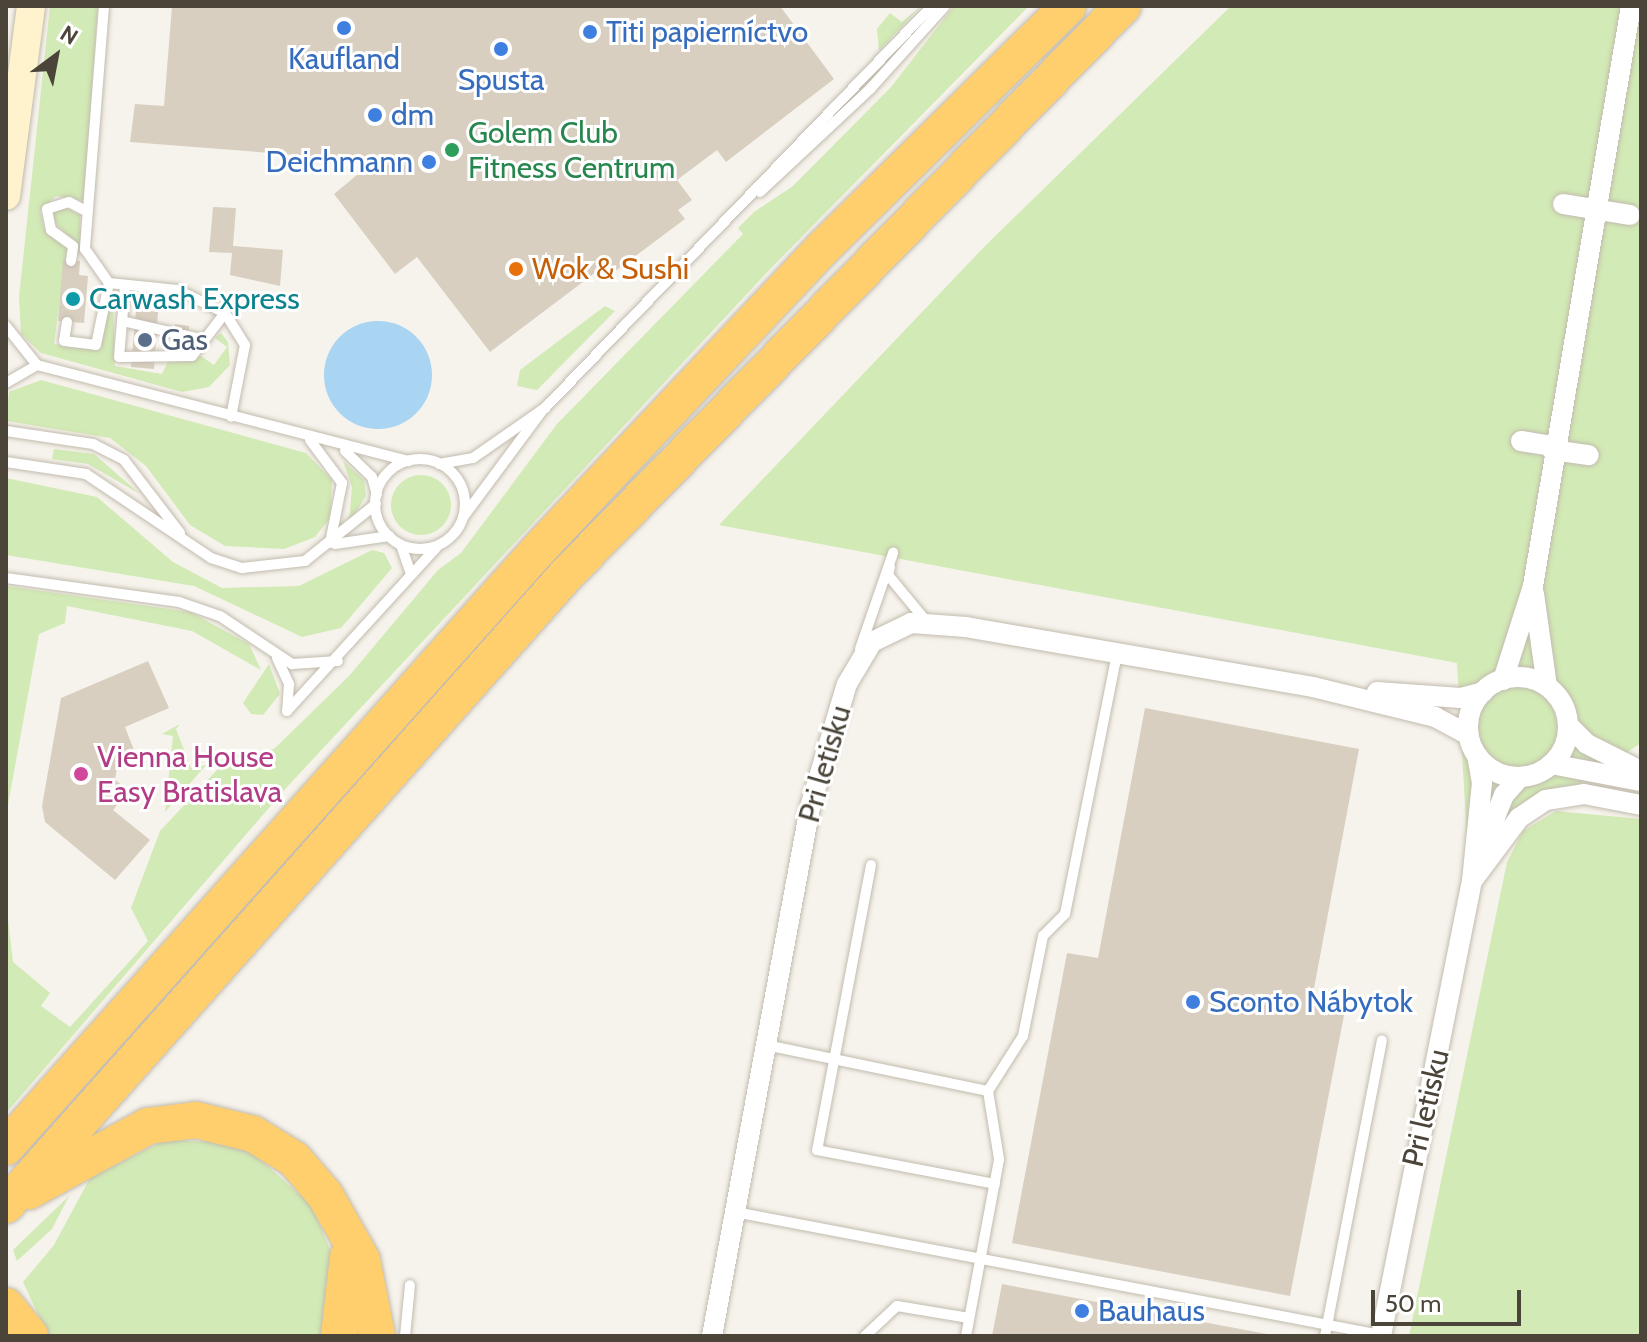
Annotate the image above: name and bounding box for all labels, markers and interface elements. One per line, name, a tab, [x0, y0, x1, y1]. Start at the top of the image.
place label: Titi papierníctvo	[606, 14, 808, 50]
north arrow	[16, 16, 96, 96]
marker: Kaufland	[335, 19, 353, 37]
text: N	[55, 20, 83, 51]
marker: Titi papierníctvo	[581, 23, 599, 41]
marker: Spusta	[492, 40, 510, 58]
place label: Kaufland	[288, 41, 400, 77]
place label: Spusta	[458, 62, 544, 98]
place label: dm	[391, 97, 434, 133]
marker: dm	[366, 106, 384, 124]
place label: Golem Club Fitness Centrum	[468, 115, 675, 186]
marker: Golem Club Fitness Centrum	[443, 141, 461, 159]
place label: Deichmann	[266, 144, 413, 180]
marker: Deichmann	[420, 153, 438, 171]
place label: Wok & Sushi	[532, 251, 689, 287]
marker: Wok & Sushi	[507, 260, 525, 278]
place label: Carwash Express	[89, 281, 300, 317]
marker: Carwash Express	[64, 290, 82, 308]
place label: Gas	[161, 322, 208, 358]
marker: Gas	[136, 331, 154, 349]
street label: Pri letisku	[791, 701, 859, 827]
place label: Vienna House Easy Bratislava	[97, 739, 282, 810]
marker: Vienna House Easy Bratislava	[72, 765, 90, 783]
place label: Sconto Nábytok	[1209, 984, 1413, 1020]
marker: Sconto Nábytok	[1184, 993, 1202, 1011]
street label: Pri letisku	[1395, 1046, 1457, 1170]
scale bar	[1375, 1274, 1525, 1324]
text: 50 m	[1385, 1289, 1441, 1318]
place label: Bauhaus	[1098, 1293, 1205, 1329]
marker: Bauhaus	[1073, 1302, 1091, 1320]

